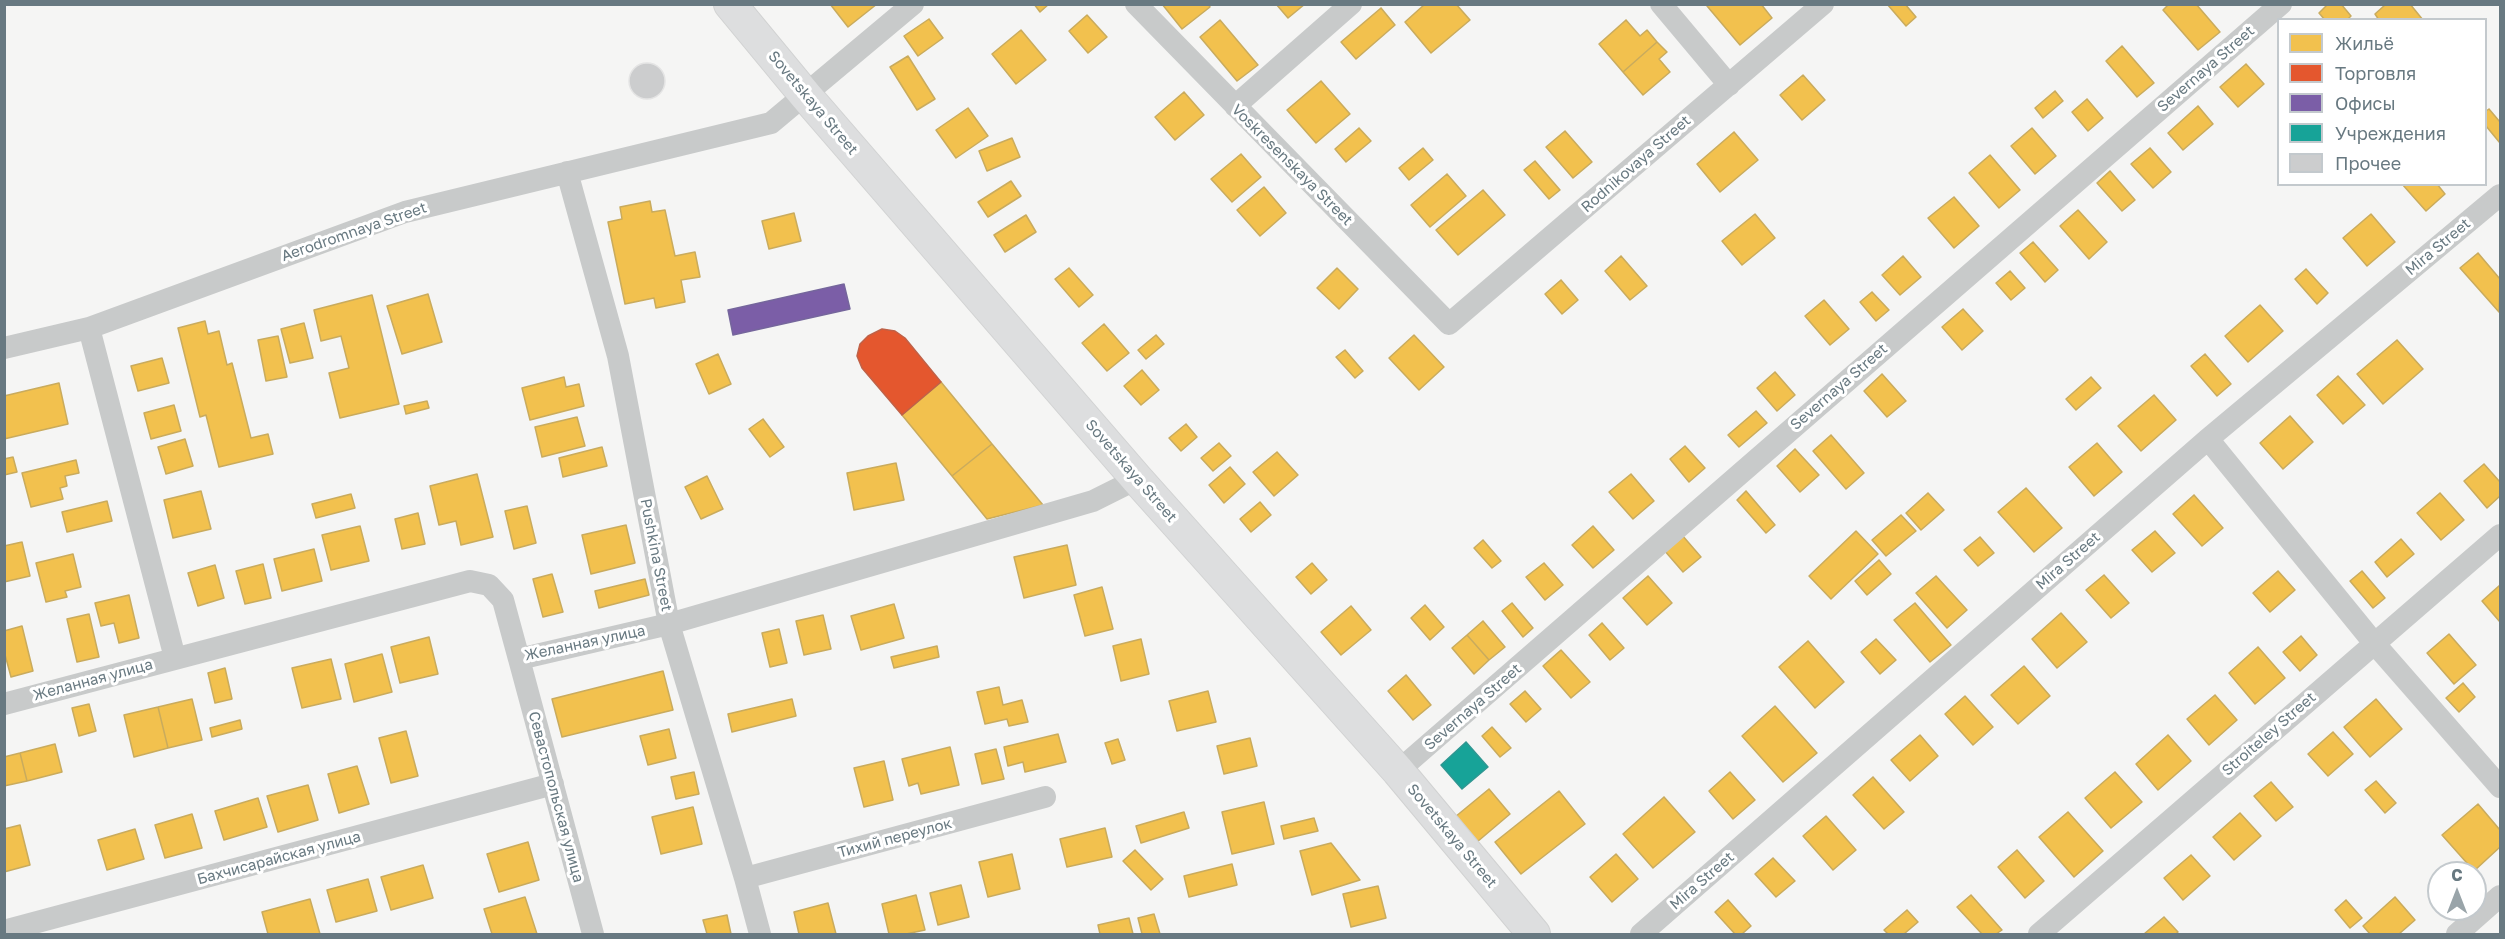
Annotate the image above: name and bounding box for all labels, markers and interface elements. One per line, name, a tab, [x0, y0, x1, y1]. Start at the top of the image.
legend	[2277, 18, 2487, 186]
street label: Severnaya Street	[2154, 22, 2258, 116]
text: Жильё	[2335, 32, 2394, 54]
street label: Sovetskaya Street	[764, 47, 862, 159]
text: Торговля	[2335, 62, 2416, 84]
text: Офисы	[2335, 92, 2396, 114]
street label: Voskresenskaya Street	[1228, 101, 1356, 229]
street label: Rodnikovaya Street	[1578, 112, 1694, 216]
text: Учреждения	[2335, 122, 2446, 144]
text: Прочее	[2335, 152, 2401, 174]
street label: Aerodromnaya Street	[279, 199, 429, 265]
street label: Mira Street	[2402, 215, 2474, 279]
street label: Severnaya Street	[1787, 340, 1891, 434]
street label: Sovetskaya Street	[1082, 416, 1180, 526]
street label: Pushkina Street	[636, 497, 676, 613]
street label: Mira Street	[2032, 528, 2104, 594]
street label: Желанная улица	[523, 621, 647, 665]
street label: Желанная улица	[31, 655, 155, 705]
street label: Severnaya Street	[1421, 660, 1525, 754]
street label: Stroiteley Street	[2218, 688, 2320, 780]
street label: Севастопольская улица	[524, 710, 588, 884]
street label: Sovetskaya Street	[1403, 780, 1501, 892]
street label: Тихий переулок	[836, 814, 954, 862]
street label: Бахчисарайская улица	[195, 827, 363, 889]
street label: Mira Street	[1666, 848, 1738, 914]
north arrow	[2427, 861, 2487, 921]
text: С	[2451, 865, 2463, 885]

